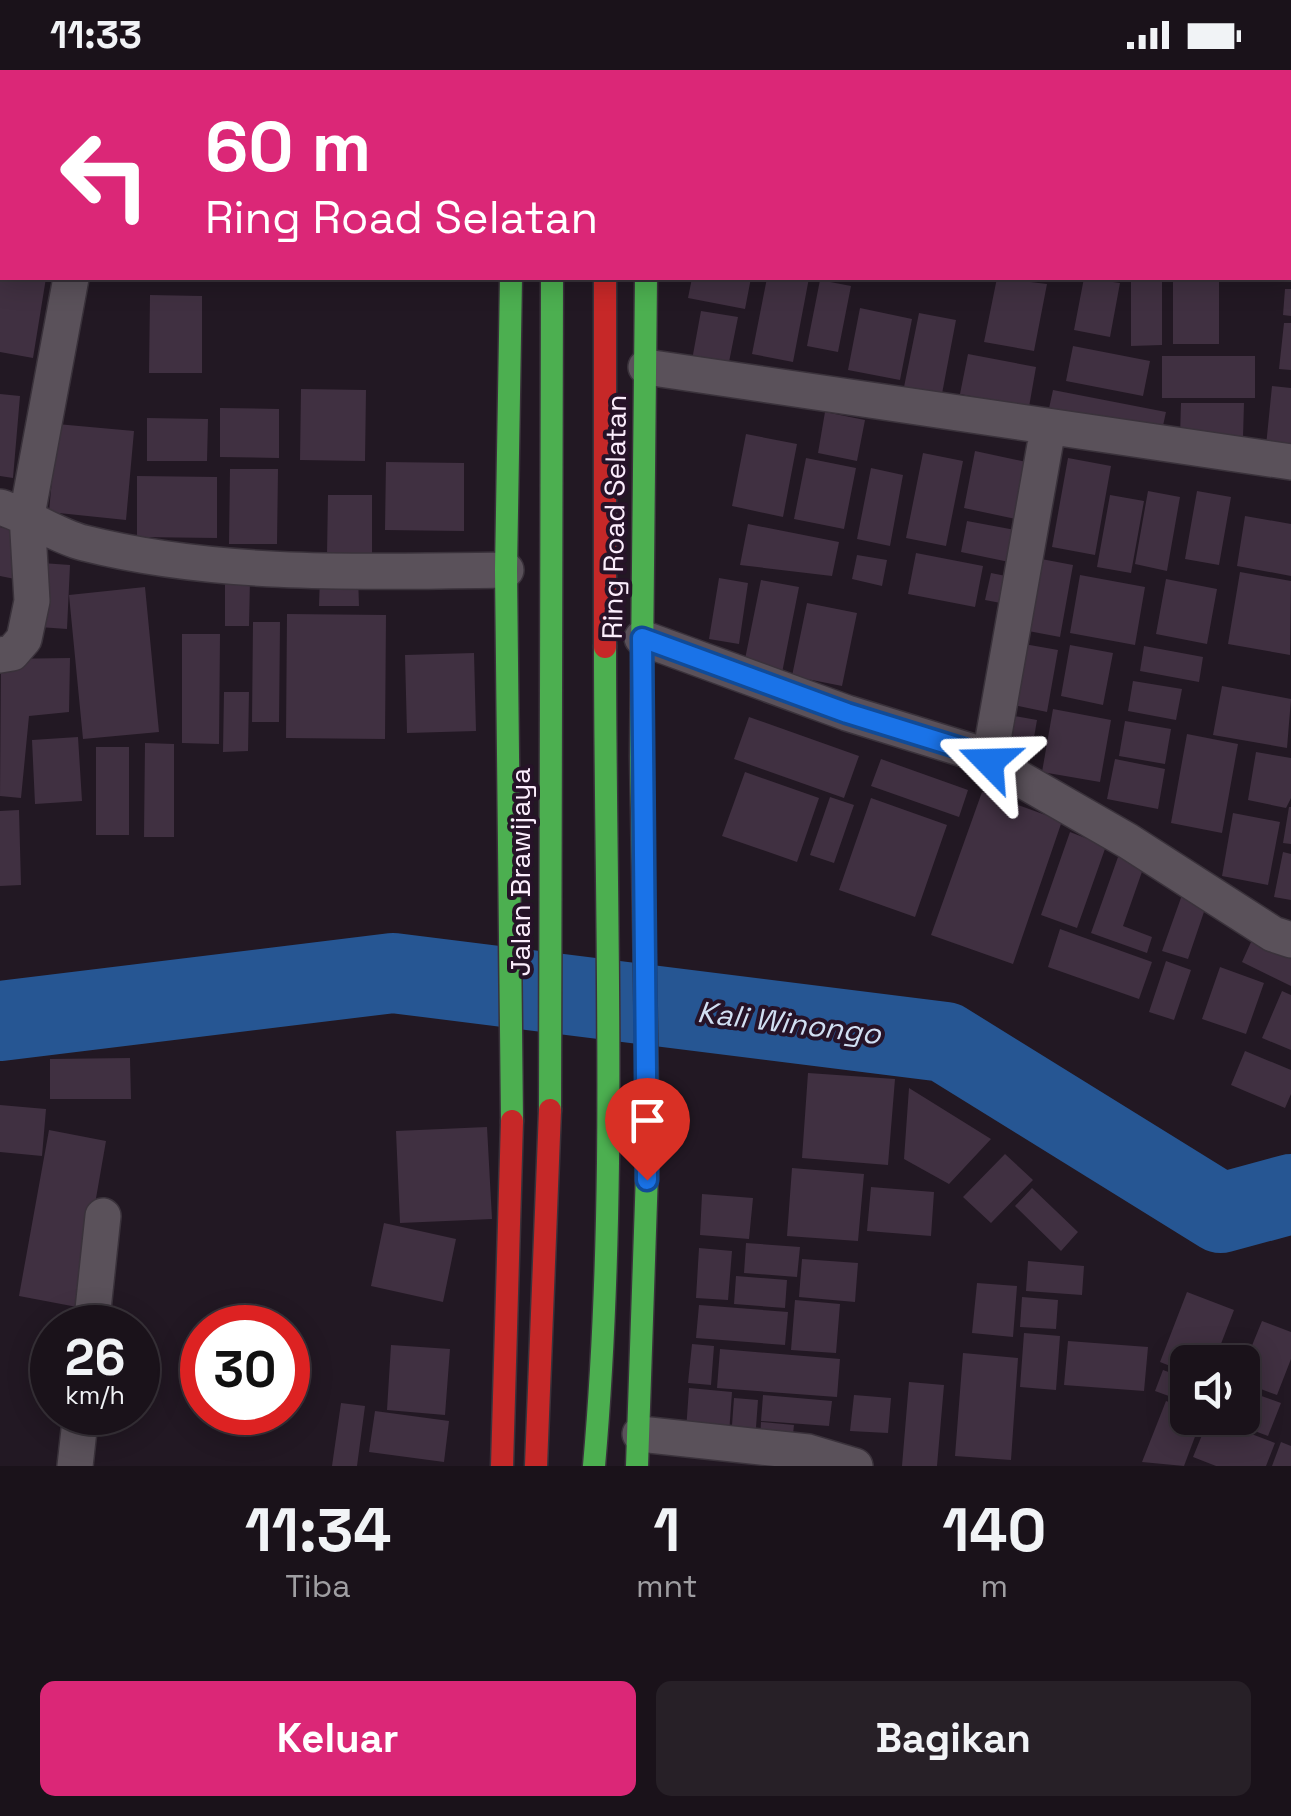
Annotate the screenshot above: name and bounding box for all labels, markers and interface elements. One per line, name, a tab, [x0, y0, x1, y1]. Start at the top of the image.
text: 11:33	[50, 11, 142, 59]
text: 60 m	[205, 102, 371, 191]
icon: left	[40, 110, 170, 240]
text: Ring Road Selatan	[205, 189, 598, 246]
street label: Ring Road Selatan	[594, 394, 634, 640]
position arrow	[937, 710, 1041, 814]
street label: Jalan Brawijaya	[502, 768, 538, 976]
water label: Kali Winongo	[695, 992, 884, 1053]
pin	[605, 1078, 690, 1181]
icon: arrive	[620, 1093, 675, 1148]
speed limit sign: 30	[180, 1305, 310, 1435]
text: 26	[65, 1326, 125, 1390]
map controls	[1170, 1345, 1260, 1435]
button: sound	[1170, 1345, 1260, 1435]
text: km/h	[65, 1379, 125, 1411]
text: 11:34	[245, 1492, 391, 1569]
text: 1	[653, 1492, 680, 1569]
text: 140	[942, 1492, 1046, 1569]
text: Tiba	[285, 1566, 351, 1606]
text: mnt	[636, 1566, 698, 1606]
text: m	[980, 1566, 1008, 1606]
button: Keluar	[40, 1681, 636, 1796]
button: Bagikan	[656, 1681, 1251, 1796]

